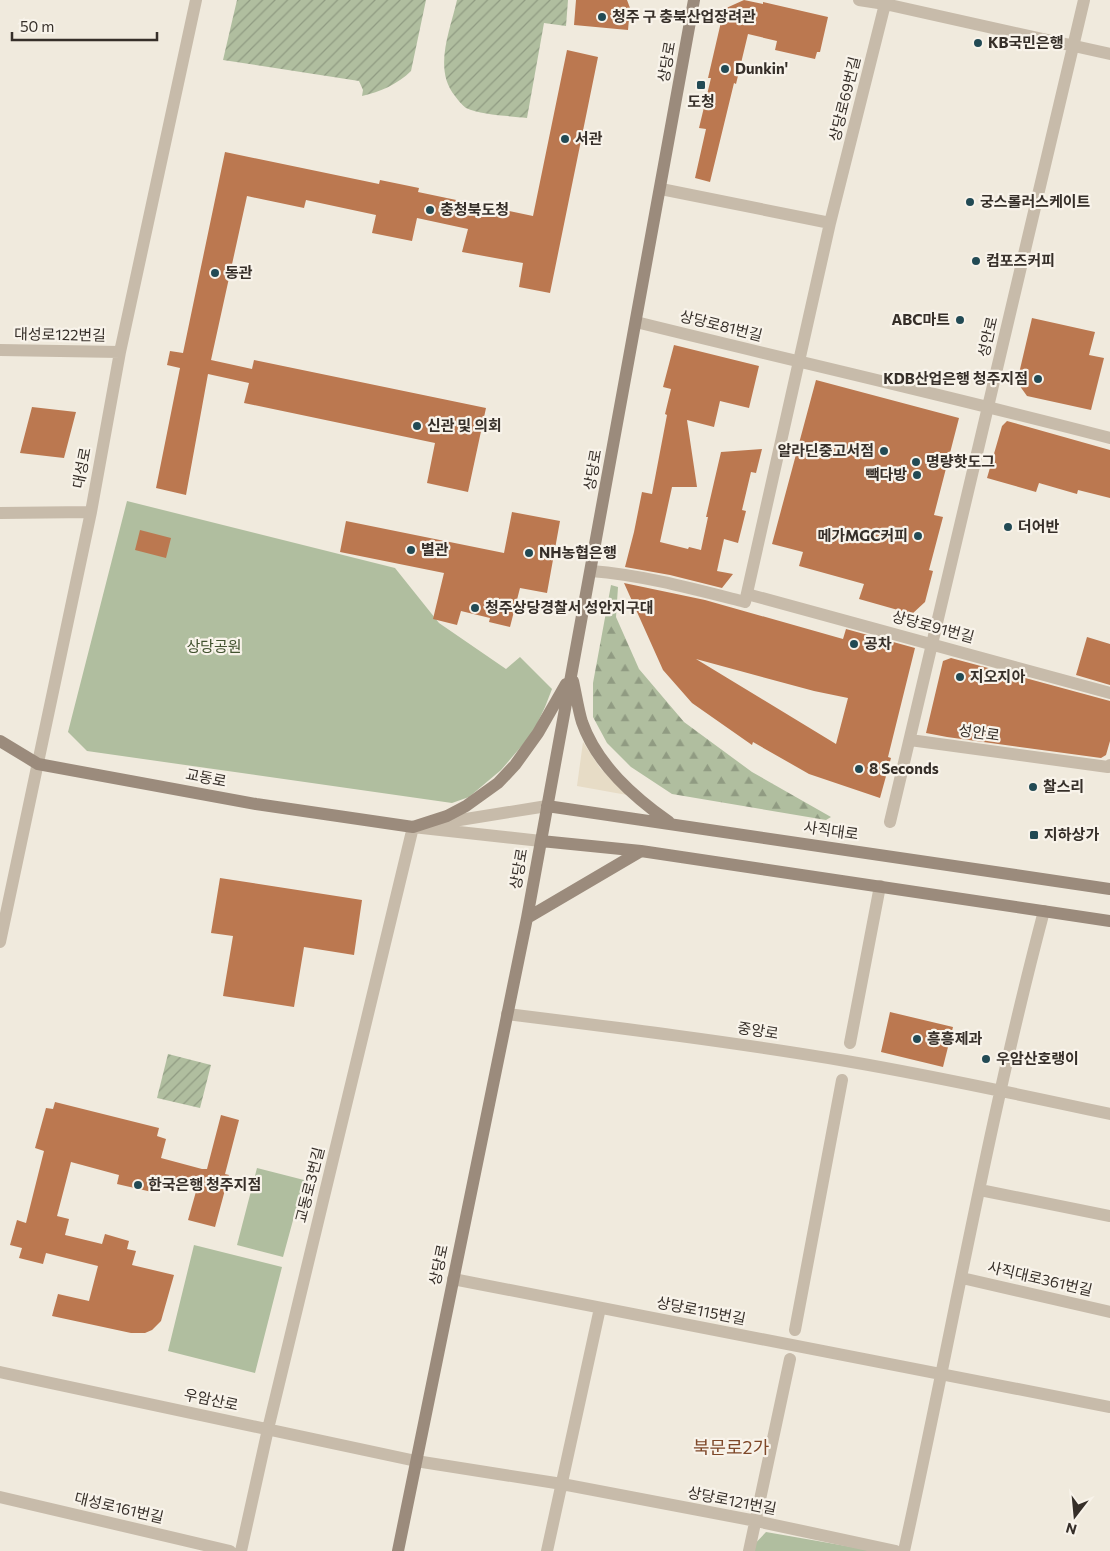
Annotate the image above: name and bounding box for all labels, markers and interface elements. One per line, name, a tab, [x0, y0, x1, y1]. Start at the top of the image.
place label: 청주 구 충북산업장려관	[612, 7, 756, 25]
scale bar	[12, 10, 158, 42]
marker: 청주 구 충북산업장려관	[596, 11, 608, 23]
text: 50 m	[20, 17, 54, 35]
place label: KB국민은행	[988, 33, 1064, 51]
marker: KB국민은행	[972, 37, 984, 49]
street label: 상당로	[654, 40, 678, 84]
street label: 상당로69번길	[825, 54, 863, 143]
place label: Dunkin'	[735, 59, 788, 77]
marker: Dunkin'	[719, 63, 731, 75]
marker: 도청	[695, 79, 707, 91]
place label: 도청	[687, 92, 715, 110]
place label: 서관	[575, 129, 603, 147]
marker: 서관	[559, 133, 571, 145]
place label: 궁스롤러스케이트	[980, 192, 1091, 210]
marker: 궁스롤러스케이트	[964, 196, 976, 208]
place label: 충청북도청	[440, 200, 509, 218]
marker: 충청북도청	[424, 204, 436, 216]
place label: 컴포즈커피	[986, 251, 1055, 269]
marker: 컴포즈커피	[970, 255, 982, 267]
place label: 동관	[225, 263, 253, 281]
marker: 동관	[209, 267, 221, 279]
street label: 상당로81번길	[678, 306, 764, 344]
place label: ABC마트	[891, 310, 950, 328]
marker: ABC마트	[954, 314, 966, 326]
street label: 성안로	[974, 315, 1000, 359]
street label: 대성로122번길	[14, 324, 106, 344]
place label: KDB산업은행 청주지점	[883, 369, 1028, 387]
marker: KDB산업은행 청주지점	[1032, 373, 1044, 385]
place label: 신관 및 의회	[427, 416, 502, 434]
marker: 신관 및 의회	[411, 420, 423, 432]
place label: 알라딘중고서점	[777, 441, 874, 459]
marker: 알라딘중고서점	[878, 445, 890, 457]
street label: 대성로	[68, 446, 94, 490]
street label: 상당로	[580, 448, 604, 492]
place label: 명량핫도그	[926, 452, 995, 470]
marker: 명량핫도그	[910, 456, 922, 468]
place label: 빽다방	[866, 465, 907, 483]
marker: 빽다방	[911, 469, 923, 481]
place label: 더어반	[1018, 517, 1060, 535]
marker: 더어반	[1002, 521, 1014, 533]
place label: 메가MGC커피	[817, 526, 908, 544]
marker: 메가MGC커피	[912, 530, 924, 542]
place label: 별관	[421, 540, 449, 558]
place label: NH농협은행	[539, 543, 617, 561]
marker: 별관	[405, 544, 417, 556]
marker: NH농협은행	[523, 547, 535, 559]
place label: 청주상당경찰서 성안지구대	[485, 598, 653, 616]
marker: 청주상당경찰서 성안지구대	[469, 602, 481, 614]
street label: 상당로91번길	[890, 606, 976, 646]
place label: 공차	[864, 634, 892, 652]
park label: 상당공원	[186, 637, 242, 655]
marker: 공차	[848, 638, 860, 650]
place label: 지오지아	[970, 667, 1025, 685]
marker: 지오지아	[954, 671, 966, 683]
street label: 성안로	[957, 720, 1001, 744]
place label: 8 Seconds	[869, 759, 939, 777]
marker: 8 Seconds	[853, 763, 865, 775]
street label: 교동로	[184, 764, 228, 790]
place label: 찰스리	[1043, 777, 1084, 795]
marker: 찰스리	[1027, 781, 1039, 793]
street label: 사직대로	[803, 817, 860, 843]
place label: 지하상가	[1044, 825, 1099, 843]
marker: 지하상가	[1028, 829, 1040, 841]
street label: 상당로	[506, 847, 530, 891]
street label: 중앙로	[736, 1018, 780, 1042]
place label: 흥흥제과	[927, 1029, 982, 1047]
marker: 흥흥제과	[911, 1033, 923, 1045]
place label: 우암산호랭이	[996, 1049, 1079, 1067]
marker: 우암산호랭이	[980, 1053, 992, 1065]
street label: 교동로3번길	[291, 1145, 327, 1225]
place label: 한국은행 청주지점	[148, 1175, 261, 1193]
marker: 한국은행 청주지점	[132, 1179, 144, 1191]
street label: 상당로	[425, 1243, 451, 1287]
street label: 사직대로361번길	[986, 1257, 1094, 1299]
street label: 상당로115번길	[655, 1293, 747, 1327]
street label: 우암산로	[182, 1384, 240, 1414]
district label: 북문로2가	[693, 1436, 770, 1458]
street label: 상당로121번길	[686, 1483, 778, 1517]
street label: 대성로161번길	[73, 1488, 166, 1526]
north arrow	[1050, 1491, 1100, 1541]
text: N	[1064, 1519, 1079, 1539]

